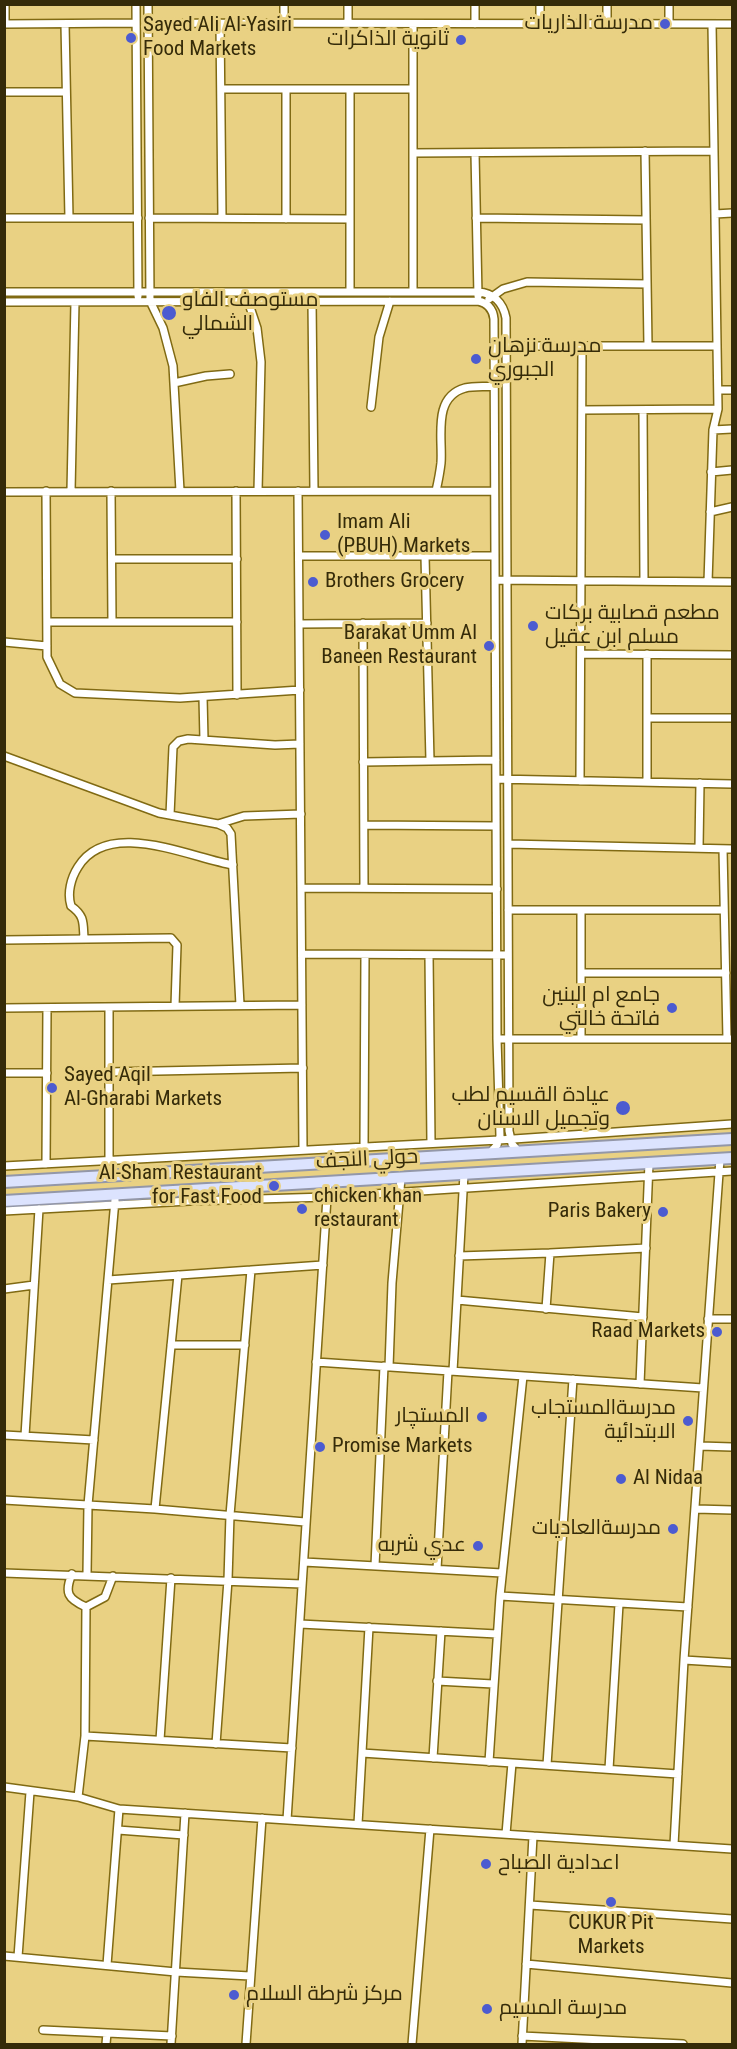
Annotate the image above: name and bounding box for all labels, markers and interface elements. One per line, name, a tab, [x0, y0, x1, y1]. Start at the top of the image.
place label: مدرسة الذاريات	[525, 11, 653, 37]
place label: Sayed Ali Al-Yasiri Food Markets	[143, 13, 292, 63]
marker: مدرسة الذاريات	[658, 17, 672, 31]
place label: ثانوية الذاكرات	[327, 27, 449, 53]
marker: Sayed Ali Al-Yasiri Food Markets	[124, 31, 138, 45]
marker: ثانوية الذاكرات	[454, 33, 468, 47]
place label: مستوصف الفاو الشمالي	[182, 288, 319, 338]
marker: مستوصف الفاو الشمالي	[160, 304, 178, 322]
place label: مدرسة نزهان الجبوري	[488, 334, 601, 384]
marker: مدرسة نزهان الجبوري	[469, 352, 483, 366]
place label: Imam Ali (PBUH) Markets	[337, 510, 470, 560]
marker: Imam Ali (PBUH) Markets	[318, 528, 332, 542]
place label: Brothers Grocery	[325, 569, 464, 595]
marker: Brothers Grocery	[306, 575, 320, 589]
place label: مطعم قصابية بركات مسلم ابن عقيل	[545, 601, 720, 651]
marker: مطعم قصابية بركات مسلم ابن عقيل	[526, 619, 540, 633]
place label: Barakat Umm Al Baneen Restaurant	[321, 621, 477, 671]
marker: Barakat Umm Al Baneen Restaurant	[482, 639, 496, 653]
place label: جامع ام البنين فاتحة خالتي	[542, 983, 660, 1033]
marker: جامع ام البنين فاتحة خالتي	[665, 1001, 679, 1015]
place label: Sayed Aqil Al-Gharabi Markets	[64, 1063, 222, 1113]
marker: Sayed Aqil Al-Gharabi Markets	[45, 1081, 59, 1095]
place label: عيادة القسيم لطب وتجميل الاسنان	[452, 1083, 610, 1133]
marker: عيادة القسيم لطب وتجميل الاسنان	[614, 1099, 632, 1117]
street label: حولي النجف	[315, 1145, 419, 1175]
place label: Al-Sham Restaurant for Fast Food	[99, 1161, 262, 1211]
marker: Al-Sham Restaurant for Fast Food	[267, 1179, 281, 1193]
place label: chicken khan restaurant	[314, 1184, 422, 1234]
place label: Paris Bakery	[548, 1199, 651, 1225]
marker: chicken khan restaurant	[295, 1202, 309, 1216]
marker: Paris Bakery	[656, 1205, 670, 1219]
place label: Raad Markets	[591, 1319, 705, 1345]
marker: Raad Markets	[710, 1325, 724, 1339]
place label: مدرسةالمستجاب الابتدائية	[531, 1396, 676, 1446]
place label: المستچار	[396, 1404, 470, 1430]
marker: المستچار	[475, 1410, 489, 1424]
marker: مدرسةالمستجاب الابتدائية	[681, 1414, 695, 1428]
place label: Promise Markets	[332, 1434, 472, 1460]
marker: Promise Markets	[313, 1440, 327, 1454]
place label: Al Nidaa	[633, 1466, 703, 1492]
marker: Al Nidaa	[614, 1472, 628, 1486]
place label: مدرسةالعاديات	[532, 1516, 661, 1542]
marker: مدرسةالعاديات	[666, 1522, 680, 1536]
place label: عدي شربه	[378, 1533, 466, 1559]
marker: عدي شربه	[471, 1539, 485, 1553]
place label: اعدادية الصباح	[498, 1851, 620, 1877]
marker: اعدادية الصباح	[479, 1857, 493, 1871]
marker: CUKUR Pit Markets	[604, 1895, 618, 1909]
place label: CUKUR Pit Markets	[568, 1911, 654, 1961]
place label: مركز شرطة السلام	[246, 1982, 403, 2008]
marker: مركز شرطة السلام	[227, 1988, 241, 2002]
place label: مدرسة المسيم	[499, 1996, 627, 2022]
marker: مدرسة المسيم	[480, 2002, 494, 2016]

